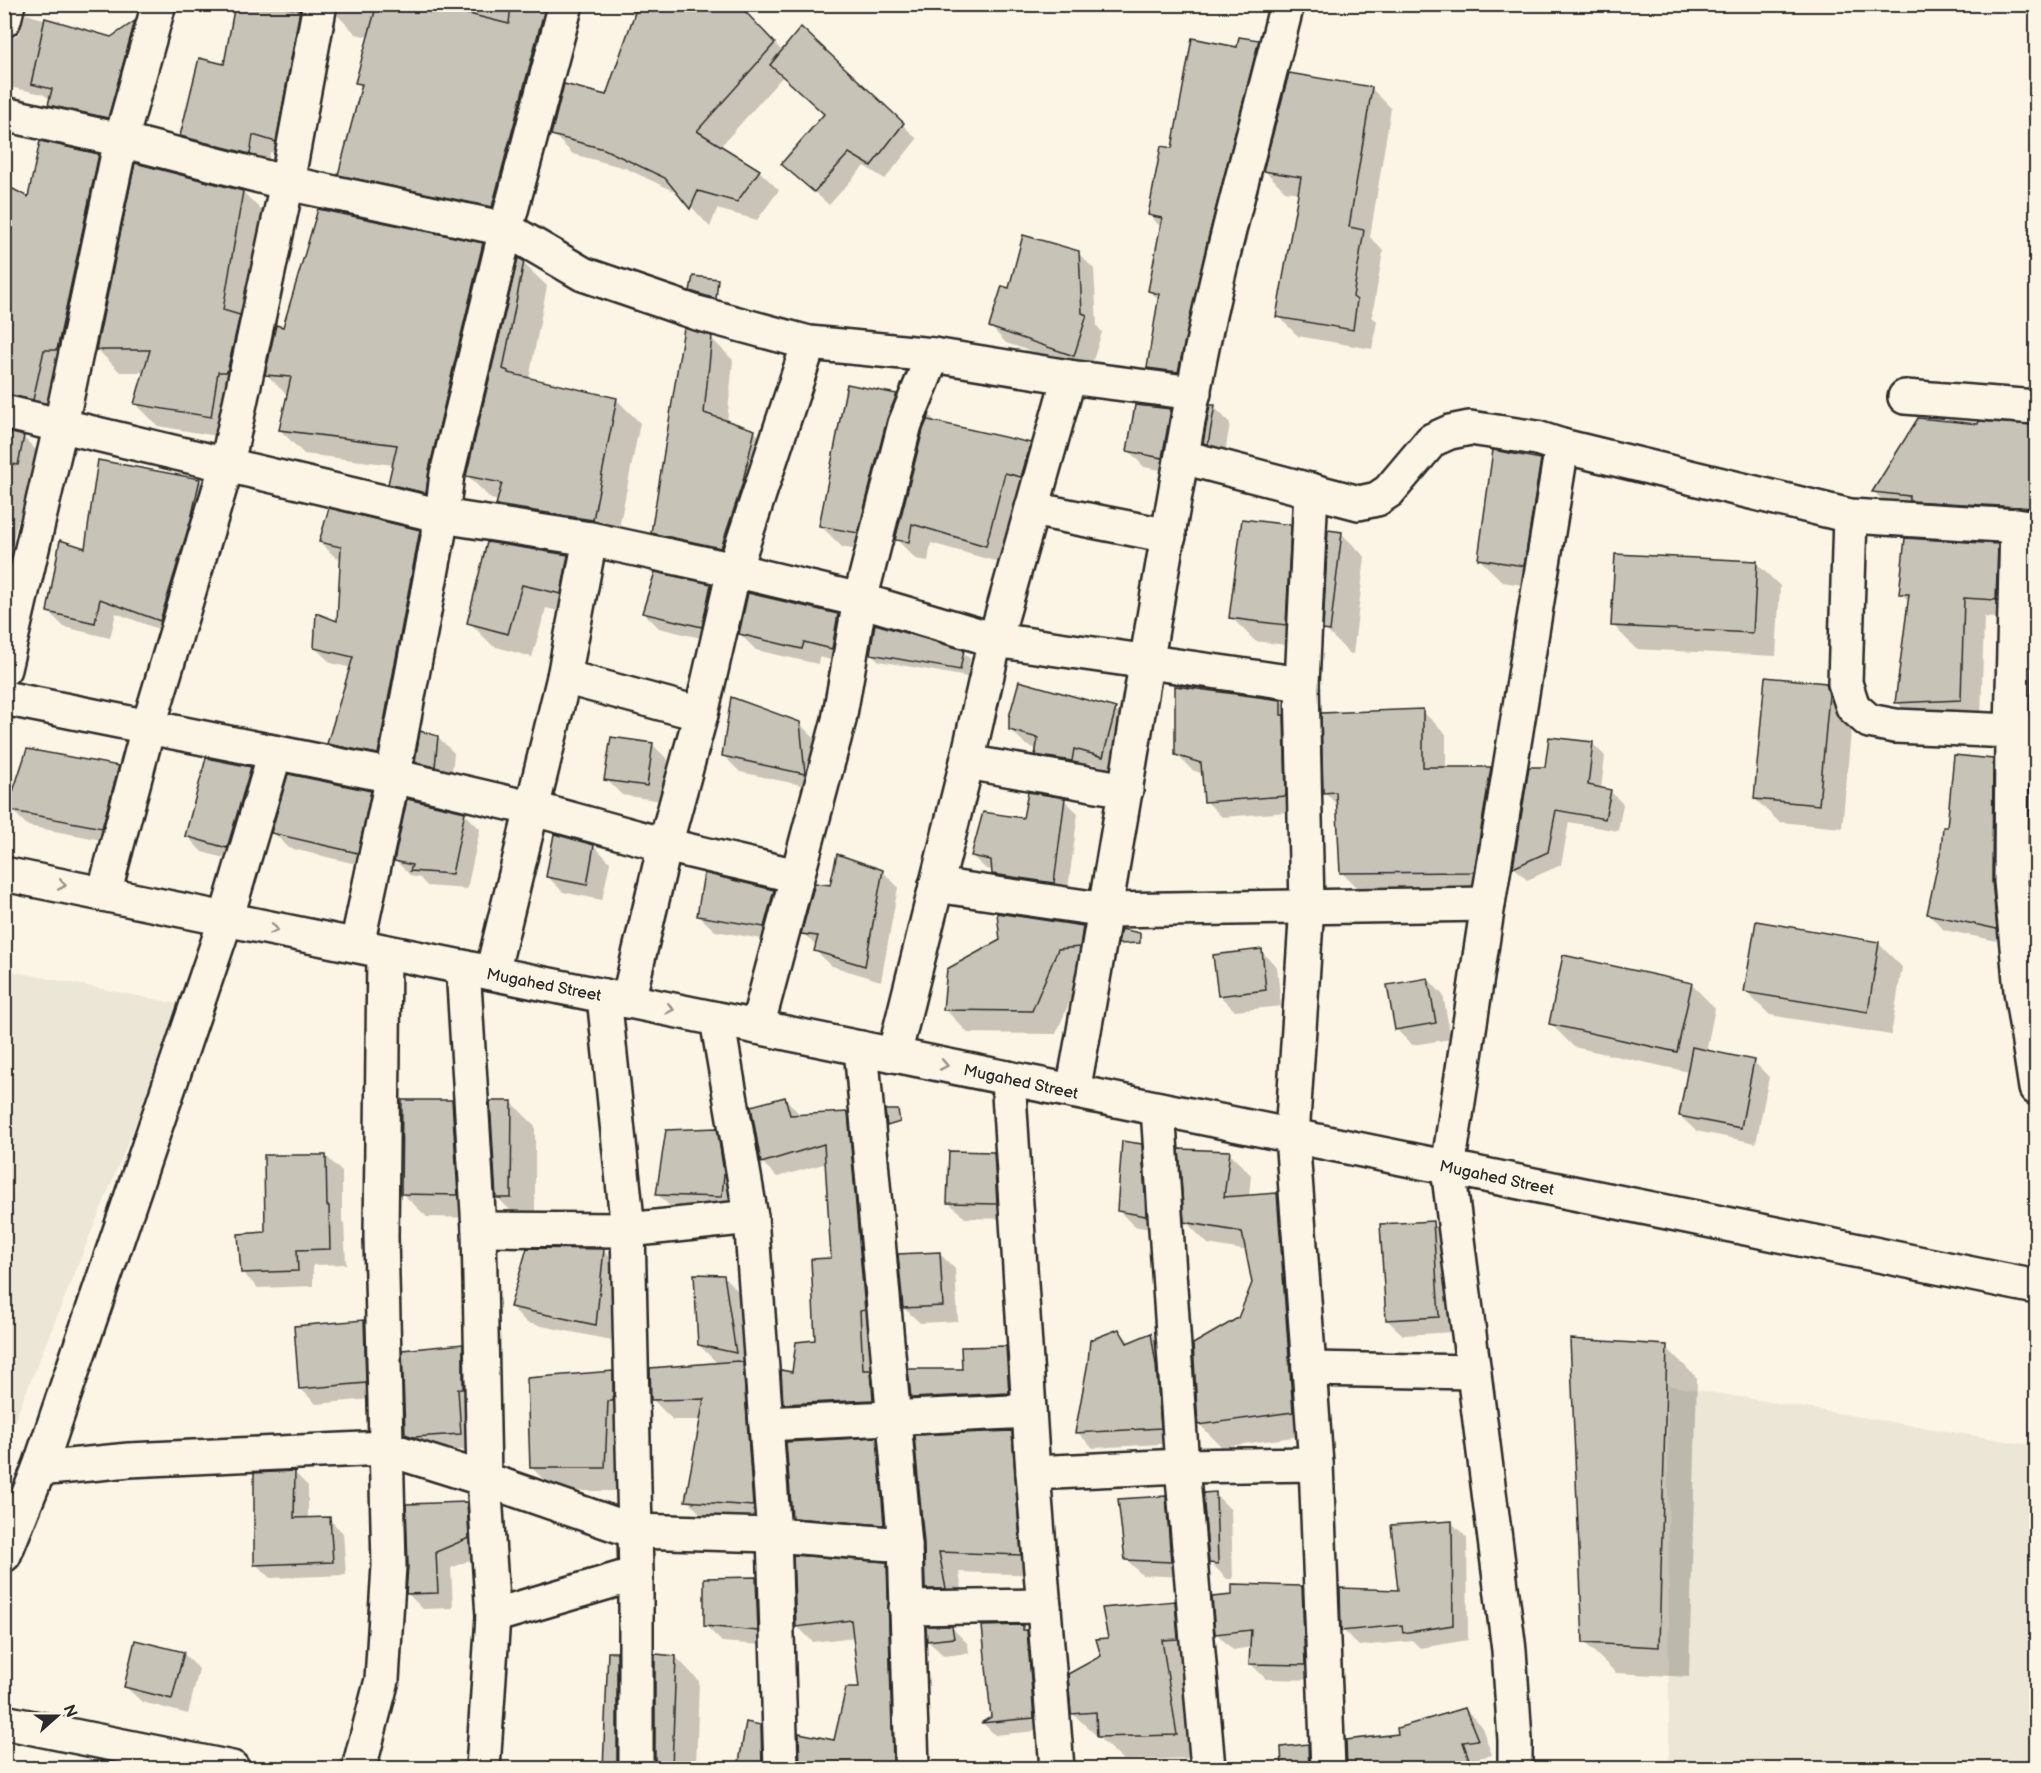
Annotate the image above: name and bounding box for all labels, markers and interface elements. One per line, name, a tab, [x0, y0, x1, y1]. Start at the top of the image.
one-way arrow	[57, 878, 67, 891]
one-way arrow	[268, 921, 278, 934]
street label: Mugahed Street	[485, 965, 603, 1006]
one-way arrow	[665, 1002, 675, 1015]
one-way arrow	[938, 1058, 948, 1071]
street label: Mugahed Street	[962, 1061, 1080, 1104]
street label: Mugahed Street	[1438, 1157, 1556, 1200]
north arrow	[27, 1686, 87, 1746]
text: N	[59, 1702, 81, 1720]

